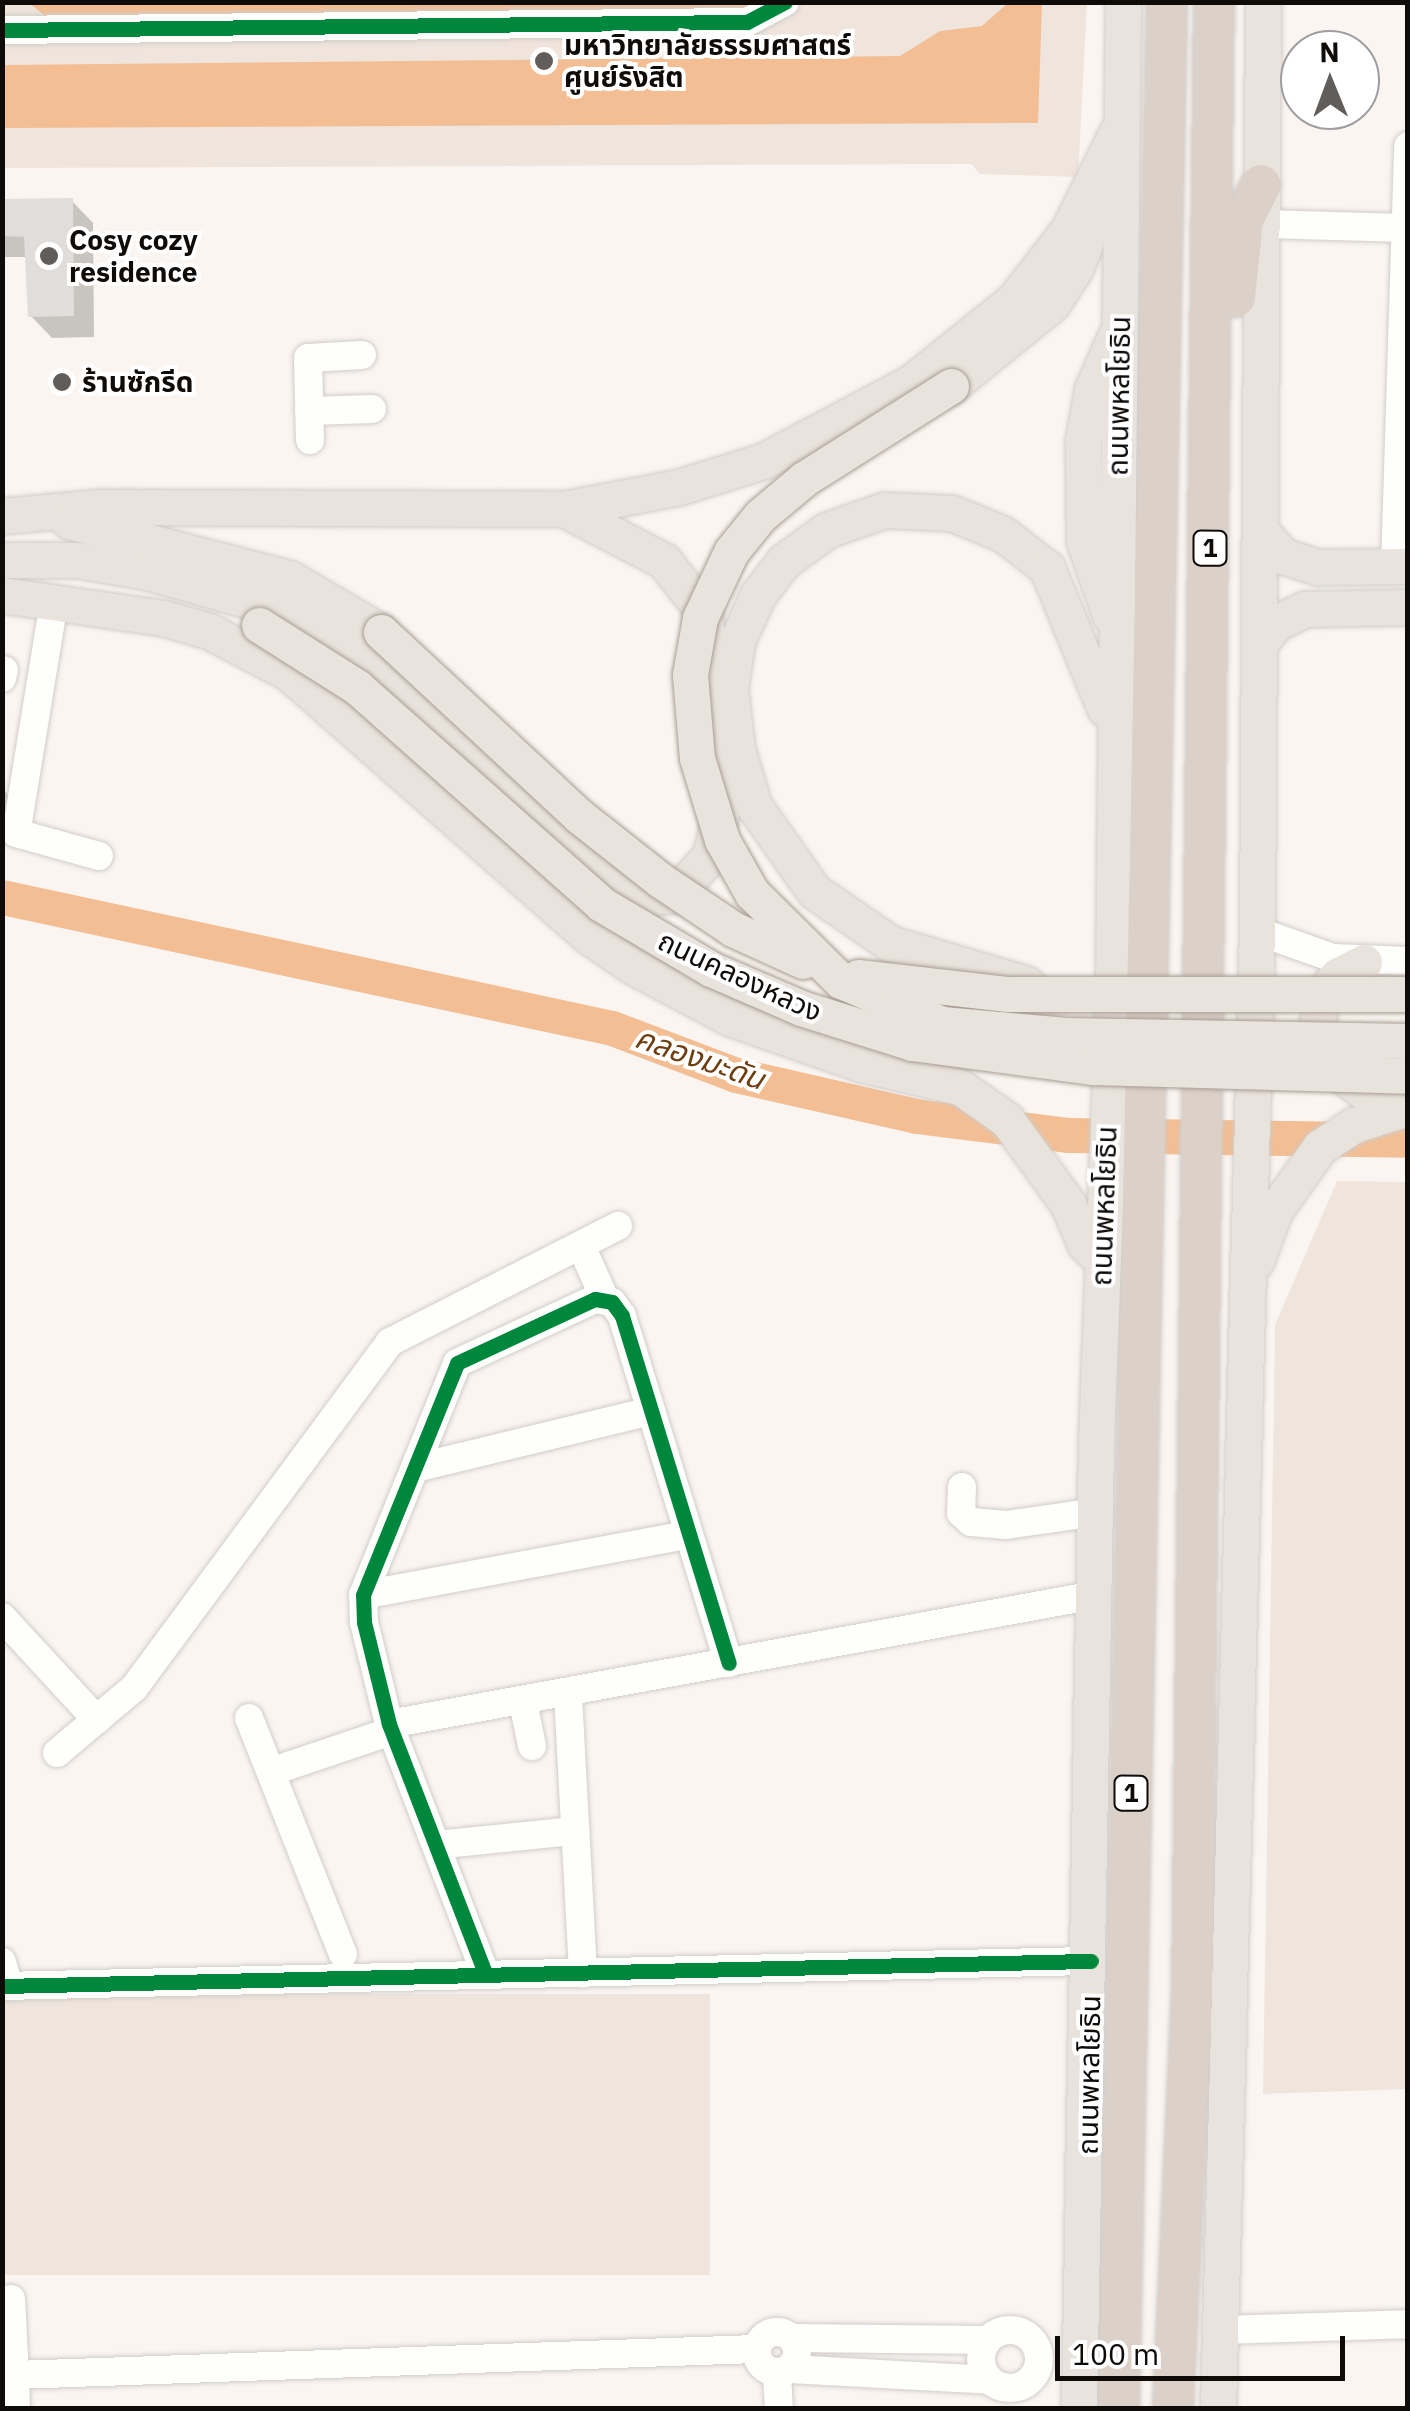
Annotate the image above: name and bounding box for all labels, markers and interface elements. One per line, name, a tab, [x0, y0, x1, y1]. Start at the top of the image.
place label: มหาวิทยาลัยธรรมศาสตร์ ศูนย์รังสิต	[564, 28, 851, 94]
north arrow	[1280, 30, 1380, 130]
text: N	[1319, 33, 1340, 70]
marker: มหาวิทยาลัยธรรมศาสตร์ ศูนย์รังสิต	[533, 50, 555, 72]
place label: Cosy cozy residence	[69, 223, 198, 289]
marker: Cosy cozy residence	[38, 245, 60, 267]
street label: ถนนพหลโยธิน	[1101, 316, 1137, 476]
place label: ร้านซักรีด	[82, 365, 193, 399]
marker: ร้านซักรีด	[51, 371, 73, 393]
road number: 1	[1192, 528, 1228, 568]
street label: ถนนคลองหลวง	[653, 923, 827, 1029]
water label: คลองมะดัน	[631, 1019, 769, 1097]
street label: ถนนพหลโยธิน	[1084, 1126, 1124, 1286]
road number: 1	[1114, 1773, 1148, 1813]
street label: ถนนพหลโยธิน	[1071, 1995, 1107, 2155]
scale bar	[1060, 2316, 1350, 2378]
text: 100 m	[1072, 2334, 1159, 2373]

